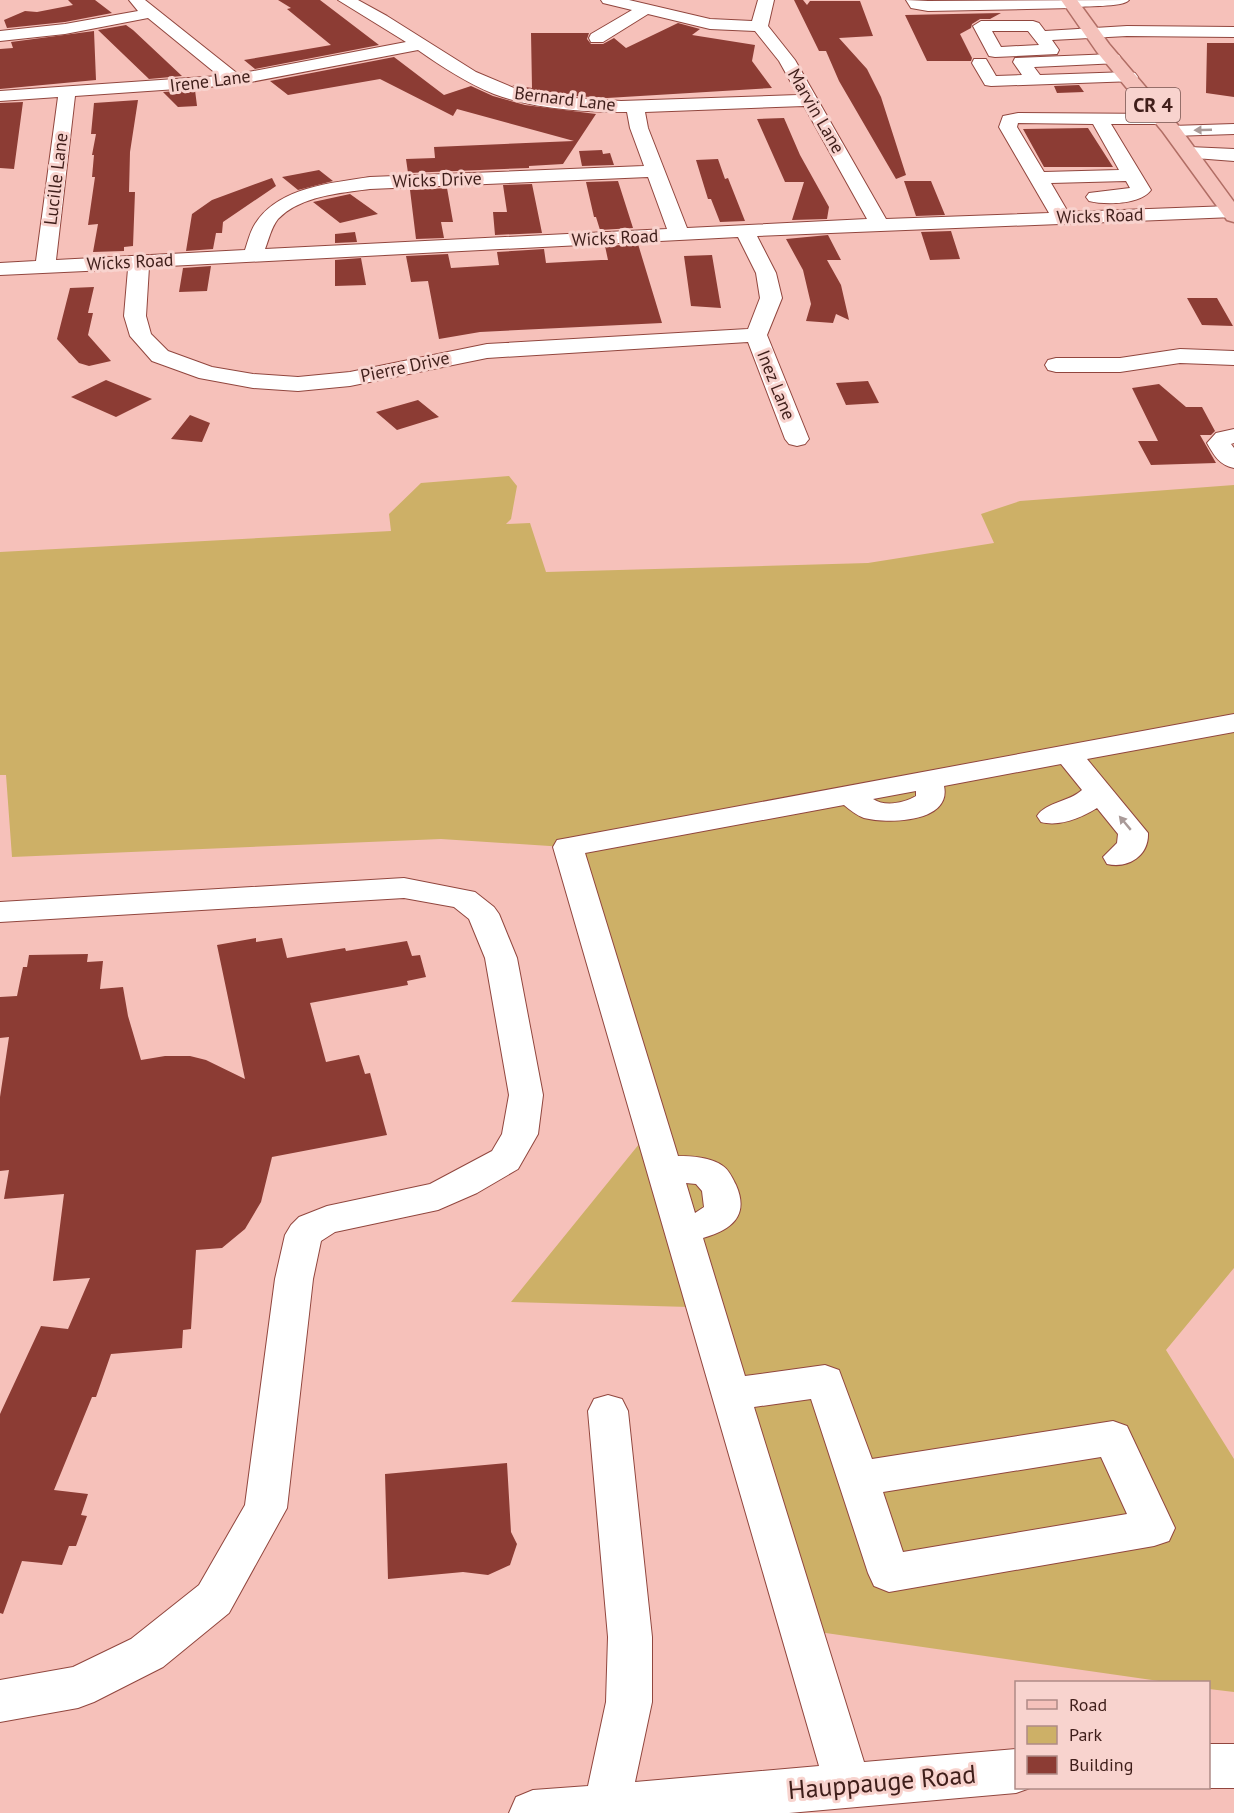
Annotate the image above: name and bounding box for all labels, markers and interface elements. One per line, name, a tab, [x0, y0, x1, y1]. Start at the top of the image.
street label: Irene Lane	[168, 64, 252, 97]
street label: Marvin Lane	[783, 64, 850, 157]
street label: Bernard Lane	[513, 81, 617, 116]
road number: CR 4	[1126, 88, 1180, 122]
one-way arrow	[1194, 125, 1213, 134]
street label: Lucille Lane	[38, 131, 73, 226]
street label: Wicks Drive	[392, 166, 482, 193]
street label: Wicks Road	[1056, 202, 1144, 229]
street label: Wicks Road	[571, 224, 659, 251]
street label: Wicks Road	[86, 248, 174, 275]
street label: Pierre Drive	[358, 346, 452, 387]
street label: Inez Lane	[752, 347, 801, 423]
one-way arrow	[1119, 816, 1132, 831]
legend	[1015, 1681, 1210, 1789]
text: Road	[1069, 1693, 1107, 1716]
text: Park	[1069, 1723, 1102, 1746]
text: Building	[1069, 1753, 1133, 1776]
street label: Hauppauge Road	[787, 1757, 977, 1806]

